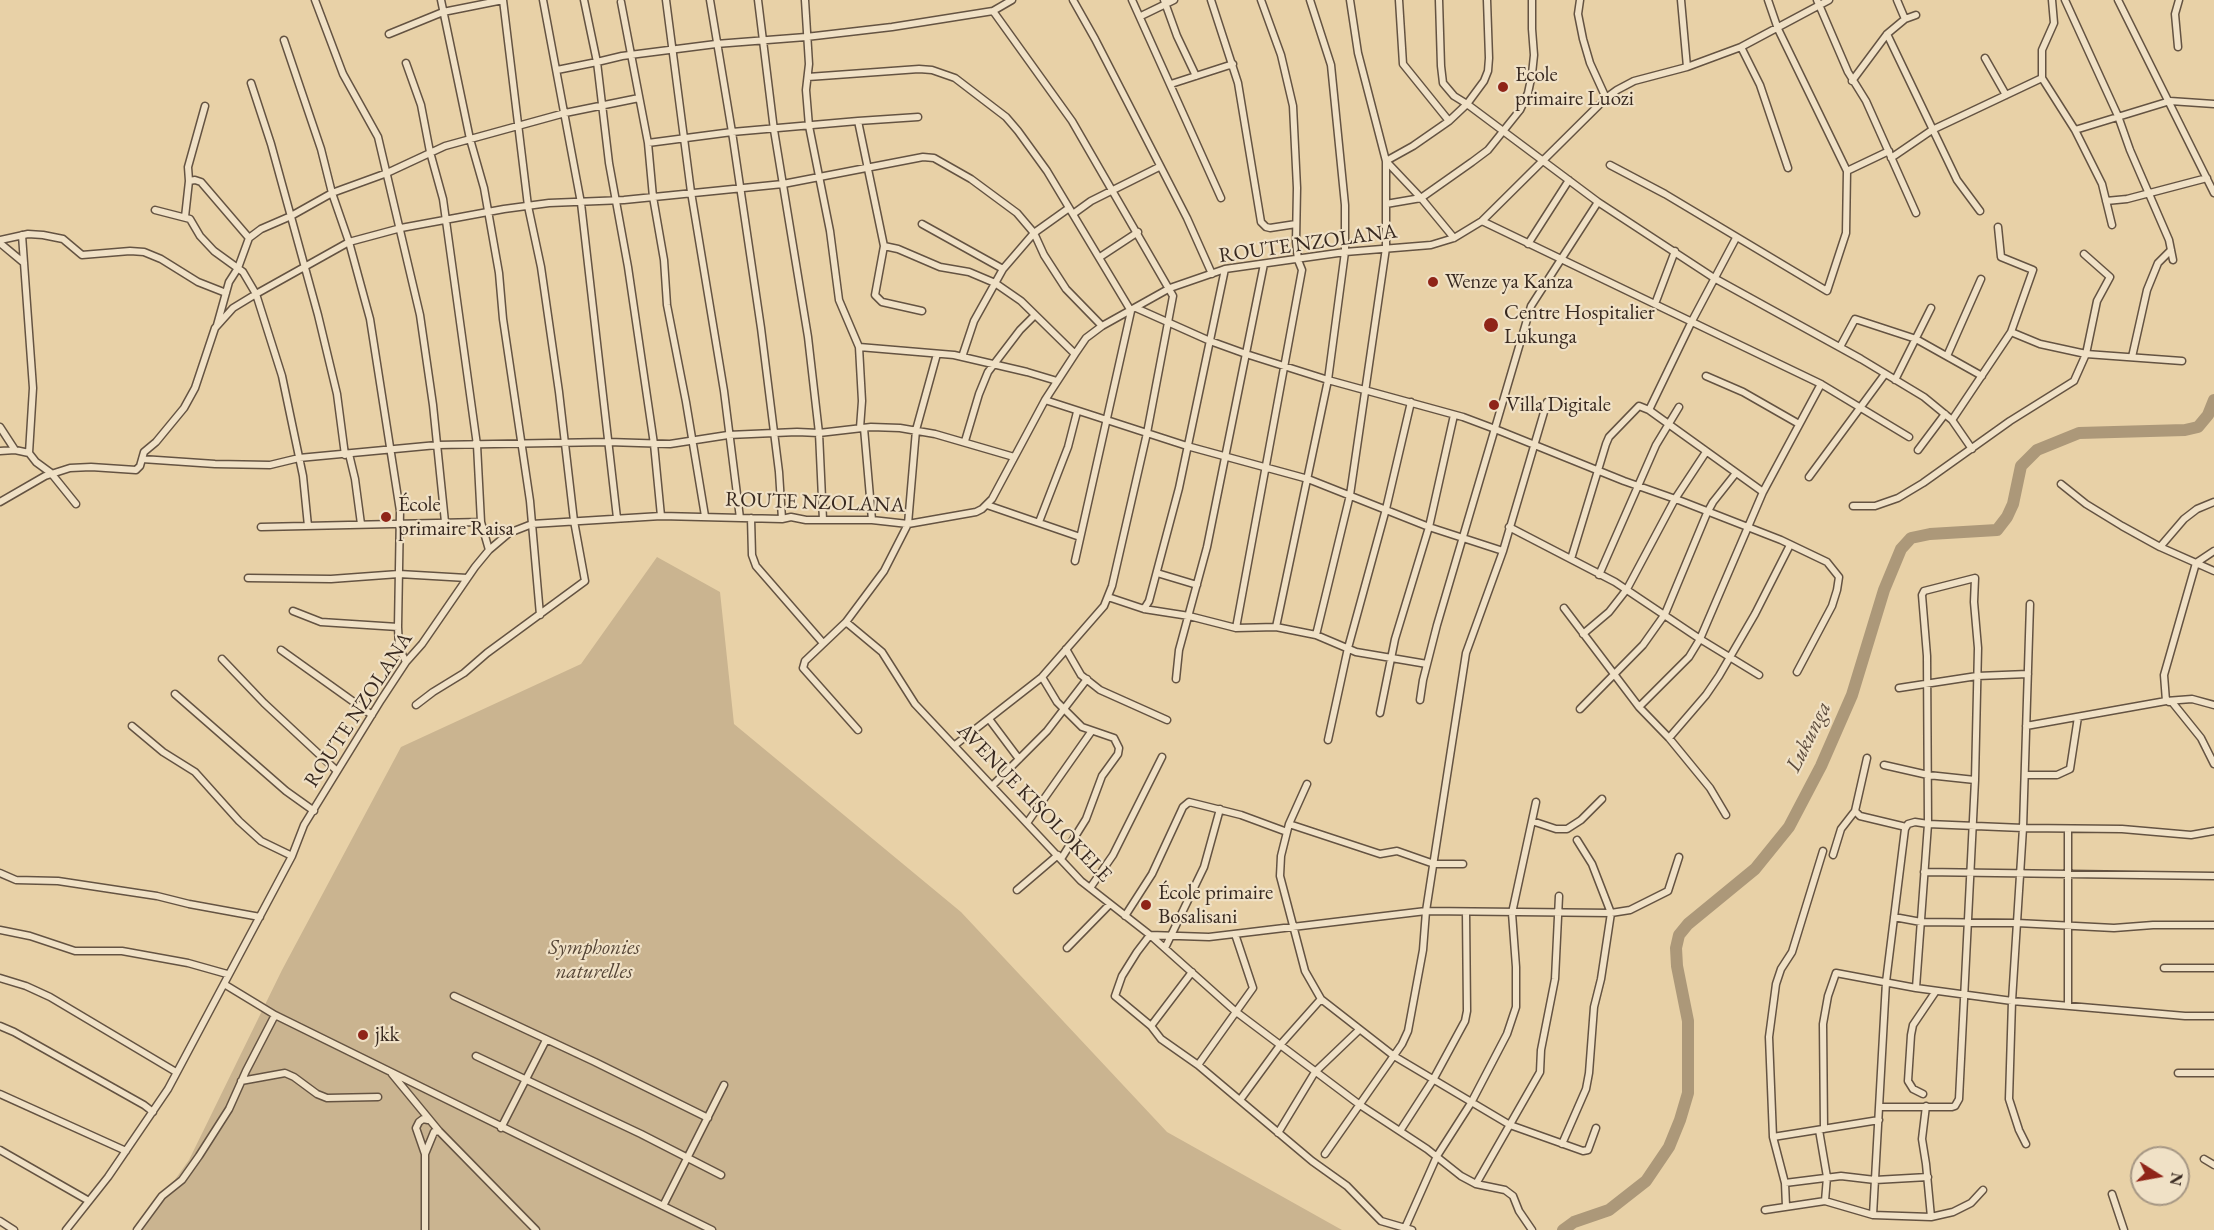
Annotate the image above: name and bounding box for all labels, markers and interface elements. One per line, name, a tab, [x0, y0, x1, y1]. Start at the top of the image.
place label: Ecole primaire Luozi	[1515, 62, 1634, 112]
marker: Ecole primaire Luozi	[1496, 80, 1510, 94]
street label: ROUTE NZOLANA	[1217, 219, 1399, 269]
place label: Wenze ya Kanza	[1445, 269, 1573, 295]
marker: Wenze ya Kanza	[1426, 275, 1440, 289]
place label: Centre Hospitalier Lukunga	[1504, 300, 1655, 350]
marker: Centre Hospitalier Lukunga	[1482, 316, 1500, 334]
place label: Villa Digitale	[1506, 392, 1611, 418]
marker: Villa Digitale	[1487, 398, 1501, 412]
street label: ROUTE NZOLANA	[725, 487, 905, 519]
place label: École primaire Raisa	[398, 492, 514, 542]
marker: École primaire Raisa	[379, 510, 393, 524]
street label: ROUTE NZOLANA	[299, 628, 419, 792]
water label: Lukunga	[1781, 697, 1837, 777]
street label: AVENUE KISOLOKELE	[951, 718, 1117, 888]
place label: École primaire Bosalisani	[1158, 880, 1273, 930]
marker: École primaire Bosalisani	[1139, 898, 1153, 912]
park label: Symphonies naturelles	[548, 935, 640, 985]
place label: jkk	[375, 1022, 399, 1048]
marker: jkk	[356, 1028, 370, 1042]
north arrow	[2130, 1146, 2190, 1206]
text: N	[2165, 1171, 2188, 1188]

